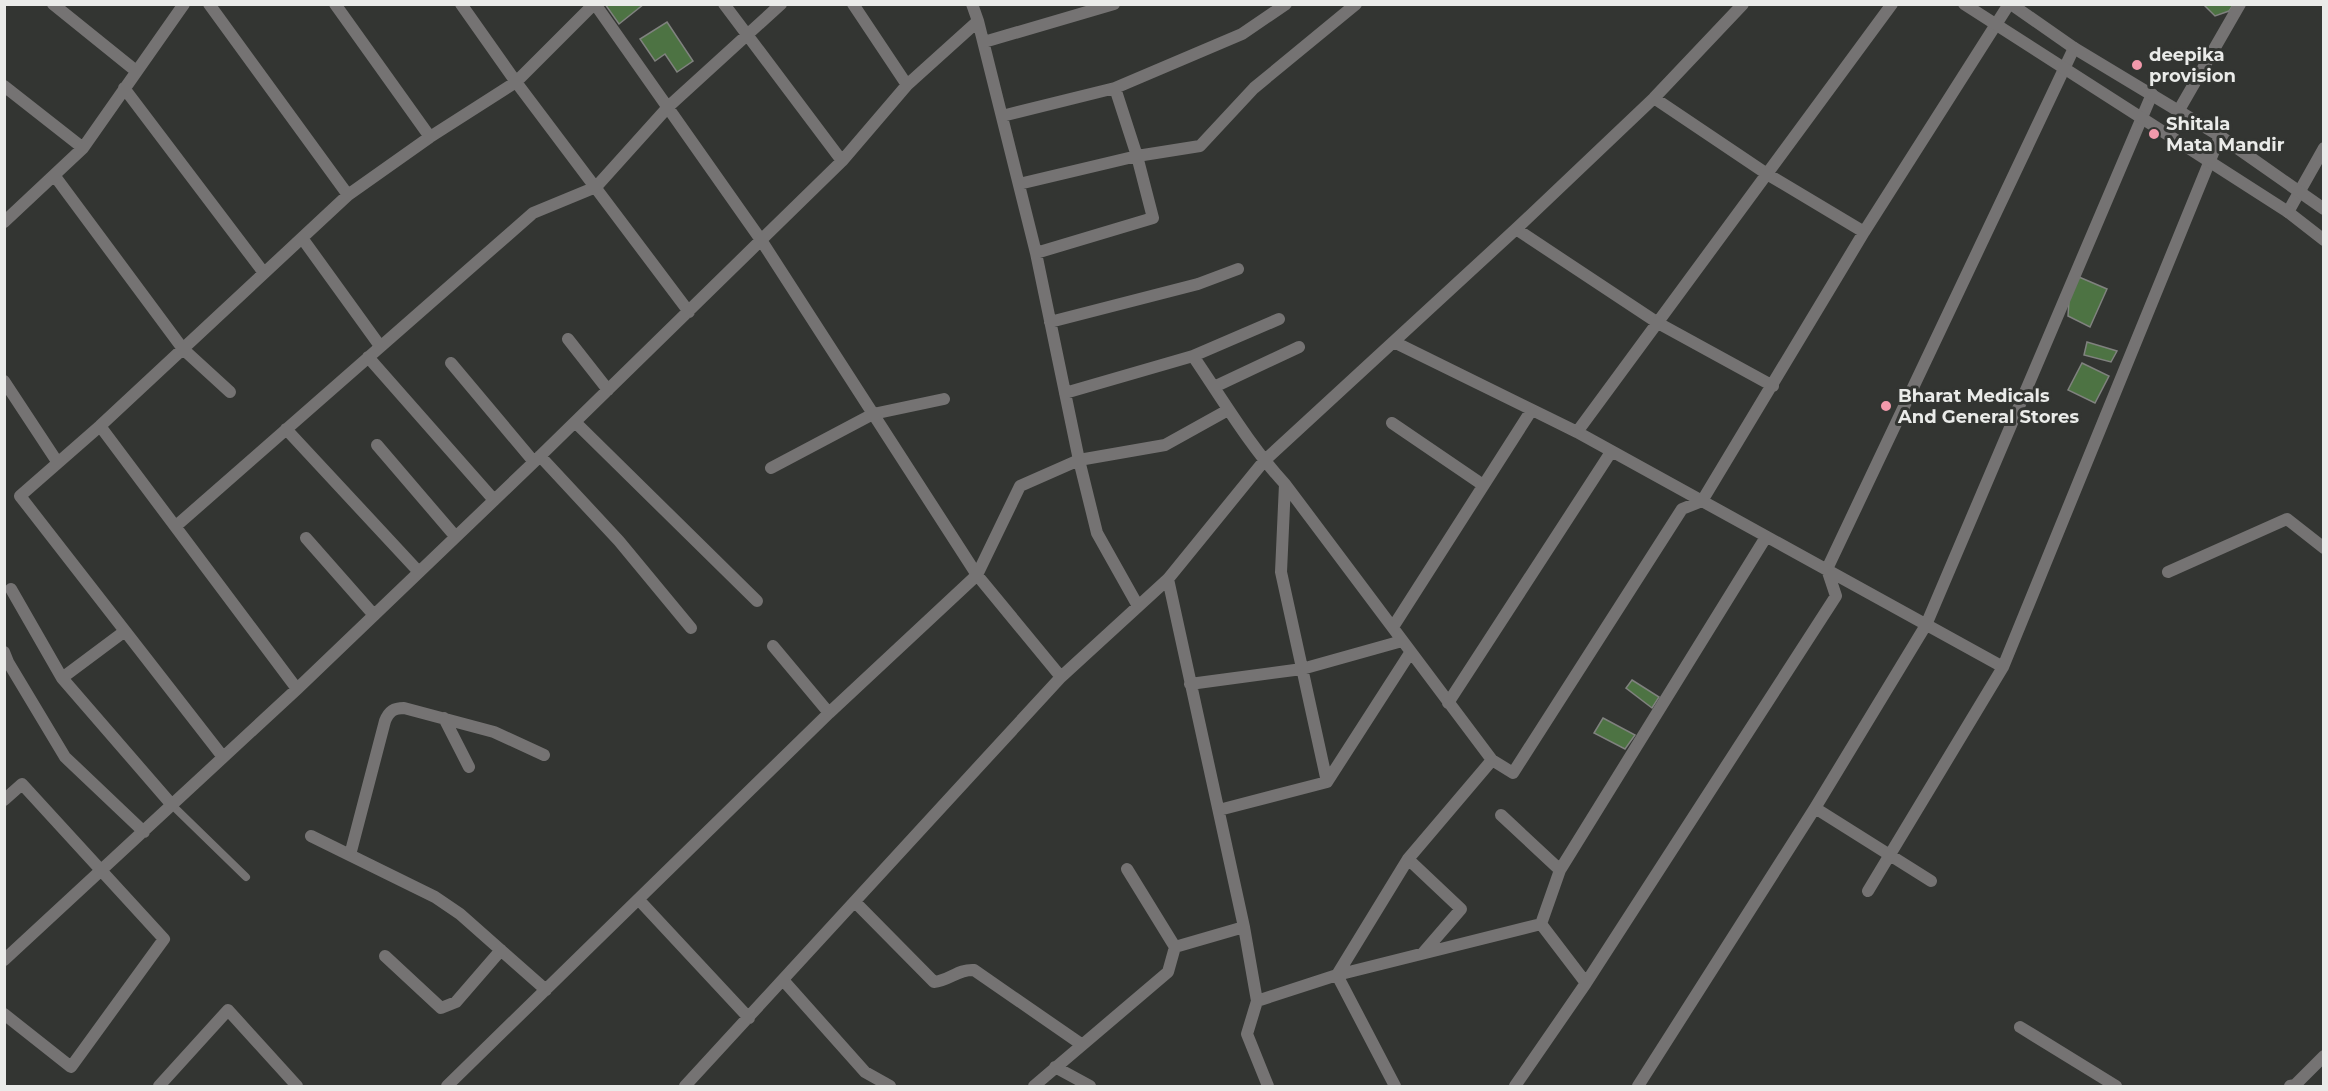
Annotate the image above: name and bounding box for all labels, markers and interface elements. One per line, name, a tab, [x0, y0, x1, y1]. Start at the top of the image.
place label: deepika provision	[2149, 44, 2236, 87]
marker: deepika provision	[2130, 58, 2144, 72]
place label: Shitala Mata Mandir	[2166, 113, 2285, 156]
marker: Shitala Mata Mandir	[2147, 127, 2161, 141]
place label: Bharat Medicals And General Stores	[1897, 385, 2079, 428]
marker: Bharat Medicals And General Stores	[1879, 399, 1893, 413]

